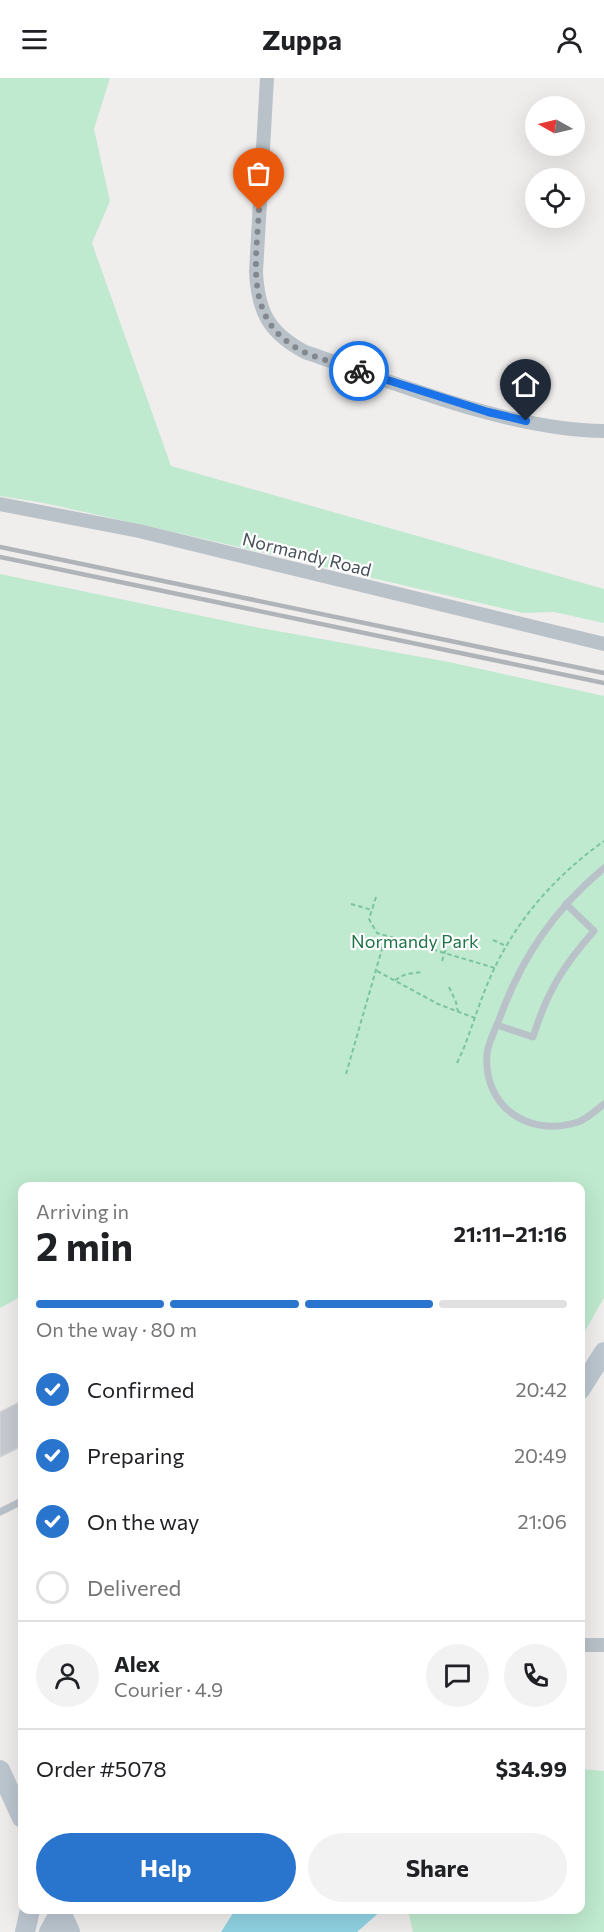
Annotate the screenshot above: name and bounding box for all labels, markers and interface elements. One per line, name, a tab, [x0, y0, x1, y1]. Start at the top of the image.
icon: menu	[18, 23, 51, 56]
text: Zuppa	[262, 23, 342, 56]
icon: person	[553, 23, 586, 56]
north arrow	[525, 96, 585, 156]
map controls	[525, 96, 585, 228]
pin	[233, 148, 284, 210]
icon: bag	[242, 157, 275, 190]
button: locate	[525, 168, 585, 228]
courier	[329, 341, 389, 401]
icon: bike	[343, 355, 376, 388]
pin	[500, 359, 551, 421]
icon: home	[509, 368, 542, 401]
street label: Normandy Road	[240, 527, 374, 581]
park label: Normandy Park	[351, 930, 479, 952]
text: Arriving in	[36, 1199, 129, 1223]
text: 21:11–21:16	[453, 1220, 567, 1247]
text: 2 min	[36, 1221, 133, 1269]
text: On the way · 80 m	[36, 1317, 197, 1341]
icon: check	[36, 1373, 69, 1406]
text: Confirmed	[87, 1376, 194, 1403]
text: 20:42	[515, 1377, 567, 1401]
icon: check	[36, 1439, 69, 1472]
text: Preparing	[87, 1442, 184, 1469]
text: 20:49	[514, 1443, 567, 1467]
icon: check	[36, 1505, 69, 1538]
text: On the way	[87, 1508, 199, 1535]
text: 21:06	[517, 1509, 567, 1533]
text: Delivered	[87, 1574, 181, 1601]
button: person	[36, 1644, 99, 1707]
button: chat	[426, 1644, 489, 1707]
button: phone	[504, 1644, 567, 1707]
text: Alex	[114, 1650, 160, 1677]
text: Courier · 4.9	[114, 1677, 223, 1701]
text: Order #5078	[36, 1755, 167, 1782]
text: $34.99	[495, 1755, 567, 1782]
button: Help	[36, 1833, 296, 1902]
button: Share	[308, 1833, 567, 1902]

